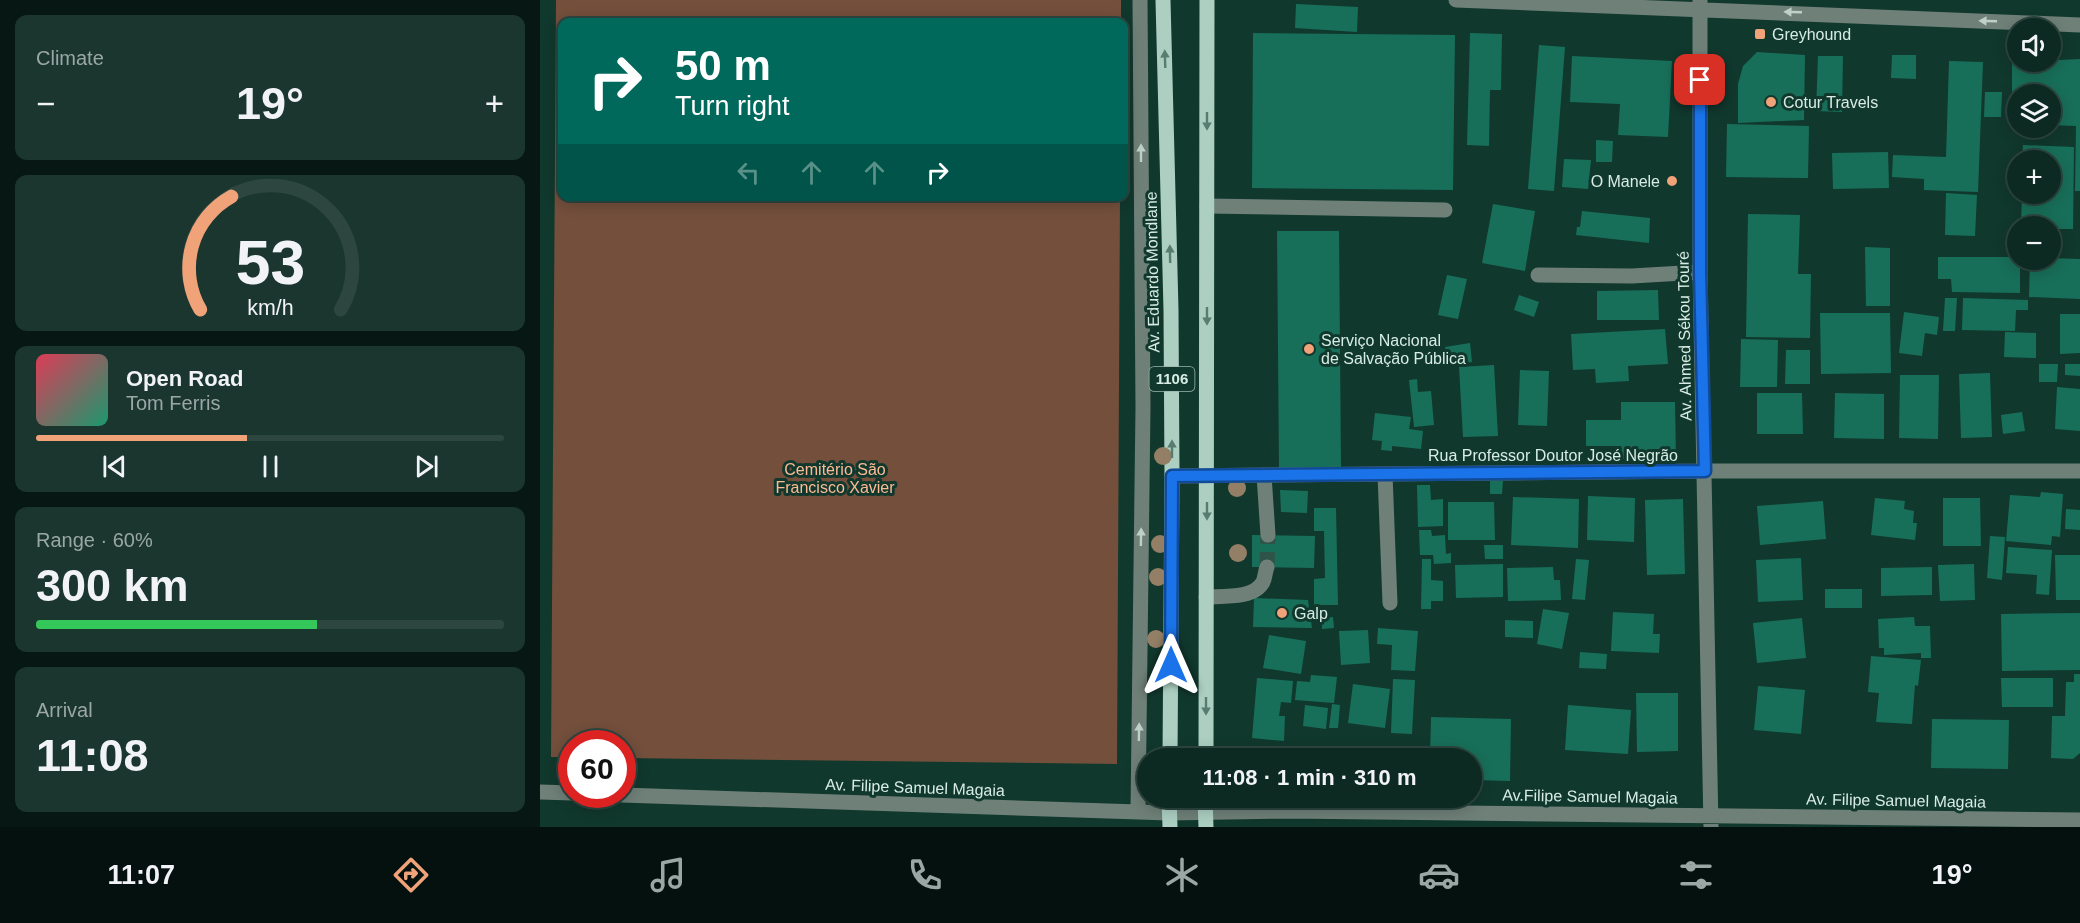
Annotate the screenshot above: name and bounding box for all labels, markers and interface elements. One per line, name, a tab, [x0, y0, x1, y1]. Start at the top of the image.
one-way arrow	[1783, 8, 1802, 17]
one-way arrow	[1978, 16, 1997, 25]
map controls	[2007, 18, 2061, 270]
button: sound	[2007, 18, 2061, 72]
place label: Greyhound	[1772, 26, 1851, 43]
marker: Greyhound	[1753, 27, 1767, 41]
icon: right	[576, 42, 654, 120]
text: 50 m	[675, 42, 771, 89]
text: Climate	[36, 47, 104, 69]
one-way arrow	[1160, 49, 1169, 68]
pin	[1674, 54, 1725, 105]
icon: arrive	[1683, 63, 1716, 96]
text: 19°	[236, 78, 304, 129]
button: layers	[2007, 84, 2061, 138]
text: −	[36, 85, 55, 122]
text: +	[485, 85, 504, 122]
text: Turn right	[675, 91, 790, 121]
place label: Cotur Travels	[1783, 94, 1878, 111]
marker: Cotur Travels	[1764, 95, 1778, 109]
one-way arrow	[1202, 112, 1212, 131]
one-way arrow	[1136, 144, 1146, 163]
button: +	[2007, 150, 2061, 204]
icon: left	[732, 156, 765, 189]
icon: ahead	[795, 156, 828, 189]
icon: ahead	[858, 156, 891, 189]
icon: right	[921, 156, 954, 189]
place label: O Manele	[1591, 173, 1660, 190]
marker: O Manele	[1665, 174, 1679, 188]
street label: Av. Eduardo Mondlane	[1143, 191, 1162, 353]
button: −	[2007, 216, 2061, 270]
text: 53	[235, 228, 305, 297]
one-way arrow	[1165, 244, 1174, 263]
street label: Av. Ahmed Sékou Touré	[1675, 251, 1694, 421]
text: km/h	[247, 297, 293, 321]
one-way arrow	[1202, 307, 1212, 326]
place label: Serviço Nacional de Salvação Pública	[1321, 332, 1466, 367]
marker: Serviço Nacional de Salvação Pública	[1302, 342, 1316, 356]
text: Open Road	[126, 366, 243, 391]
road number: 1106	[1150, 367, 1194, 391]
text: Tom Ferris	[126, 392, 220, 414]
one-way arrow	[1167, 439, 1177, 458]
street label: Rua Professor Doutor José Negrão	[1428, 447, 1678, 464]
icon: previous	[98, 450, 131, 483]
icon: pause	[254, 450, 287, 483]
icon: next	[410, 450, 443, 483]
park label: Cemitério São Francisco Xavier	[775, 461, 895, 496]
one-way arrow	[1202, 502, 1212, 521]
one-way arrow	[1136, 528, 1146, 547]
text: Range · 60%	[36, 529, 153, 551]
text: 300 km	[36, 560, 189, 611]
place label: Galp	[1294, 605, 1328, 622]
marker: Galp	[1275, 606, 1289, 620]
position arrow	[1139, 633, 1203, 697]
one-way arrow	[1201, 697, 1211, 716]
text: Arrival	[36, 699, 93, 721]
one-way arrow	[1134, 723, 1144, 742]
text: 11:08	[36, 730, 149, 781]
speed limit sign: 60	[558, 730, 636, 808]
text: 11:08 · 1 min · 310 m	[1203, 765, 1417, 790]
street label: Av. Filipe Samuel Magaia	[825, 776, 1005, 799]
street label: Av.Filipe Samuel Magaia	[1502, 786, 1678, 807]
street label: Av. Filipe Samuel Magaia	[1806, 790, 1986, 811]
icon: directions	[390, 854, 432, 896]
icon: music	[647, 854, 689, 896]
icon: phone	[904, 854, 946, 896]
icon: climate	[1161, 854, 1203, 896]
icon: car	[1418, 854, 1460, 896]
icon: filters	[1675, 854, 1717, 896]
text: 11:07	[107, 860, 175, 890]
text: 19°	[1932, 860, 1972, 890]

